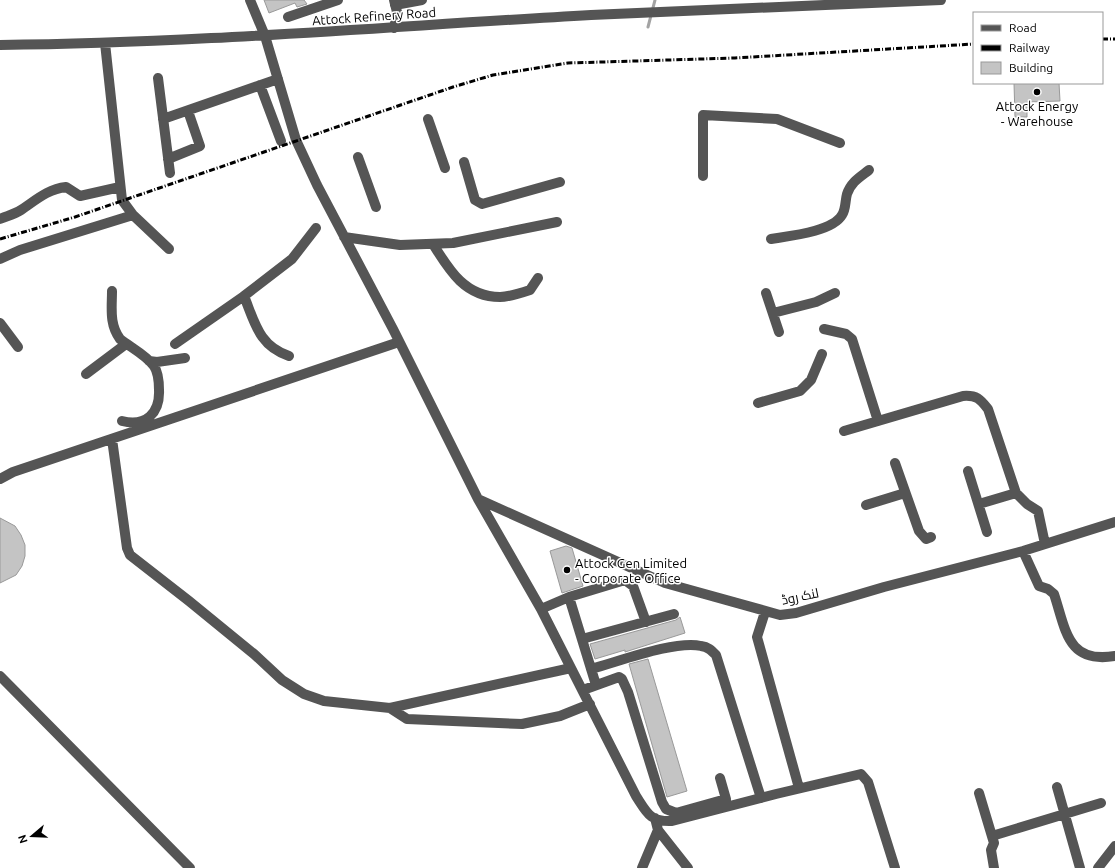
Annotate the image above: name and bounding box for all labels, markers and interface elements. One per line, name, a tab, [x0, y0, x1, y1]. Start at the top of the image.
street label: Attock Refinery Road	[312, 5, 436, 27]
legend	[973, 12, 1103, 84]
text: Road	[1009, 21, 1037, 34]
text: Railway	[1009, 41, 1050, 54]
text: Building	[1009, 61, 1053, 74]
marker: Attock Energy - Warehouse	[1032, 87, 1042, 97]
place label: Attock Energy - Warehouse	[996, 99, 1078, 128]
place label: Attock Gen Limited - Corporate Office	[575, 556, 687, 585]
marker: Attock Gen Limited - Corporate Office	[562, 565, 572, 575]
street label: لنک روڈ	[780, 585, 820, 608]
north arrow	[12, 816, 52, 856]
text: N	[16, 833, 30, 845]

